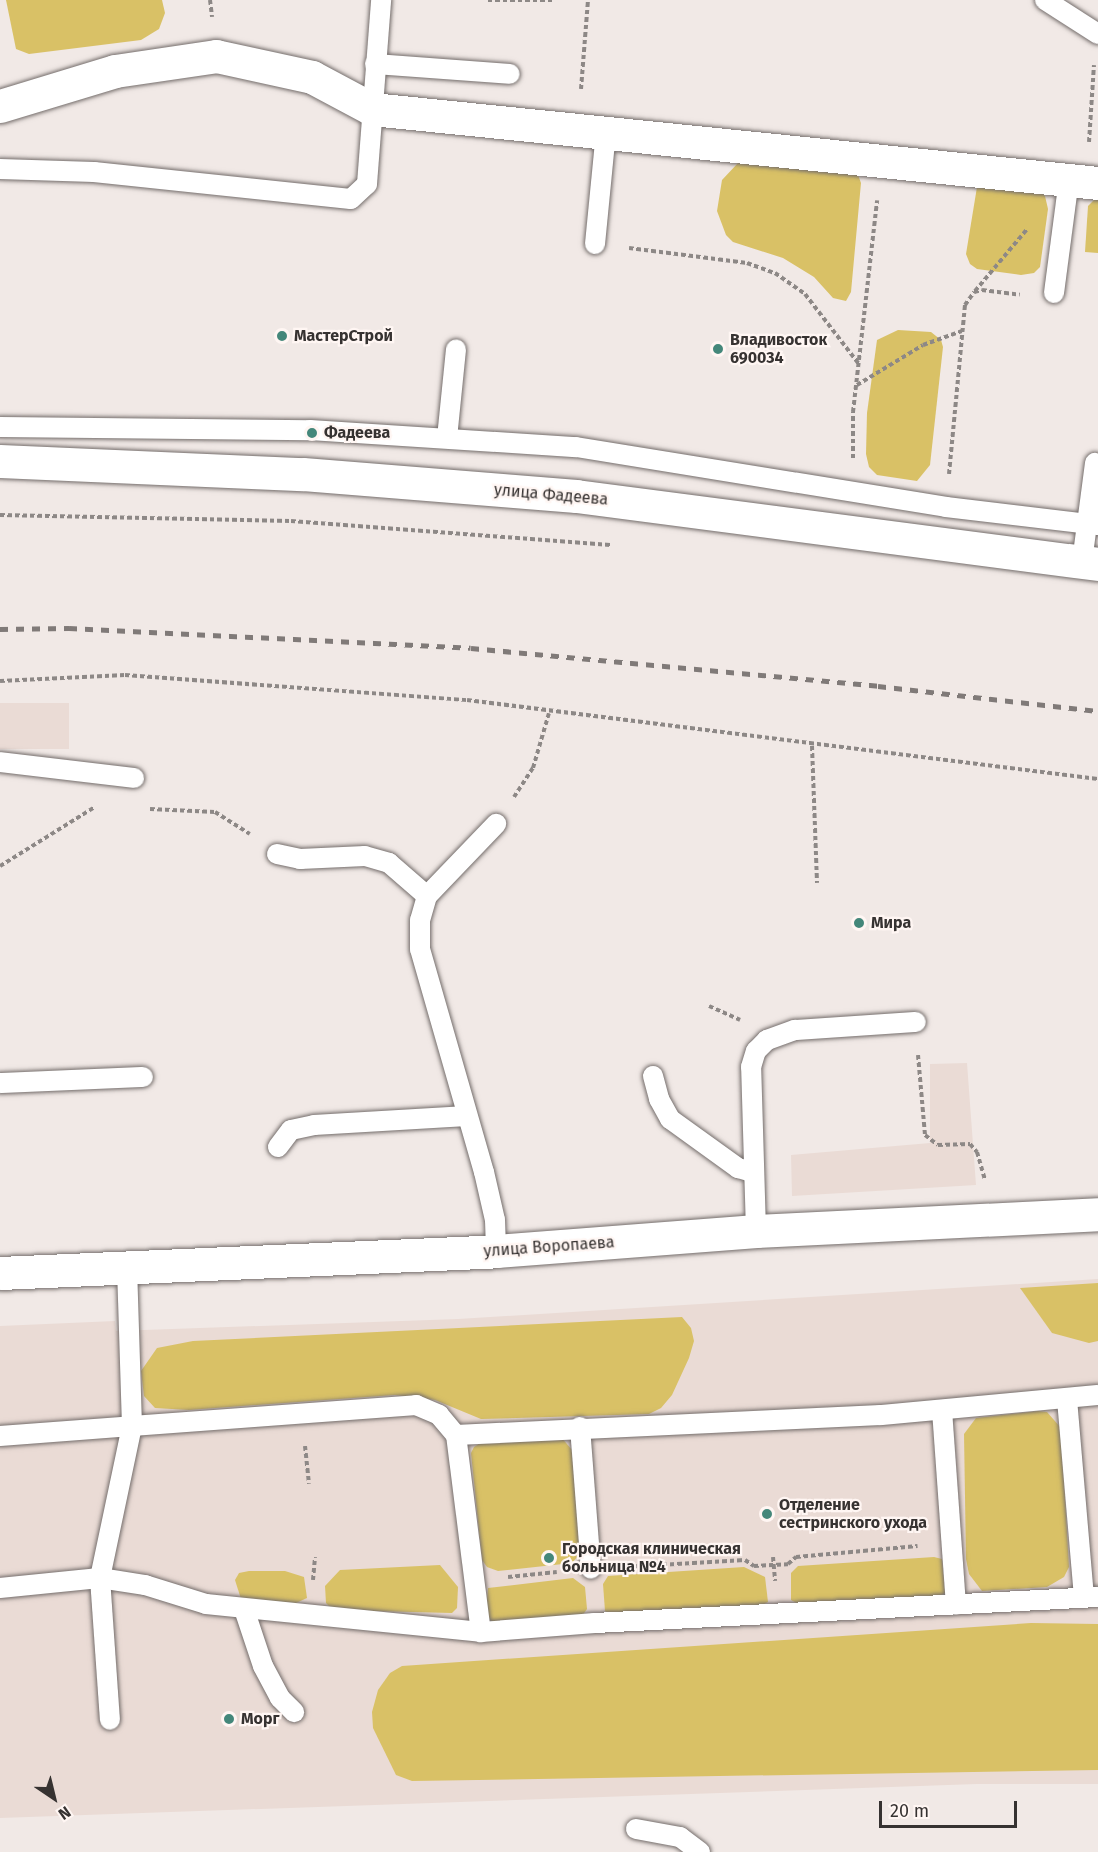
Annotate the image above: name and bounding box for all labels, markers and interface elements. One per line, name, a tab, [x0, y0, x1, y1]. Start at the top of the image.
place label: МастерСтрой	[294, 326, 393, 346]
marker: МастерСтрой	[275, 329, 289, 343]
place label: Владивосток 690034	[730, 330, 827, 368]
marker: Владивосток 690034	[711, 342, 725, 356]
place label: Фадеева	[324, 423, 390, 443]
marker: Фадеева	[305, 426, 319, 440]
street label: улица Фадеева	[493, 480, 609, 510]
place label: Мира	[871, 913, 911, 933]
marker: Мира	[852, 916, 866, 930]
street label: улица Воропаева	[483, 1233, 615, 1261]
place label: Отделение сестринского ухода	[779, 1495, 927, 1533]
marker: Отделение сестринского ухода	[760, 1507, 774, 1521]
place label: Городская клиническая больница №4	[562, 1539, 741, 1577]
marker: Городская клиническая больница №4	[540, 1549, 558, 1567]
place label: Морг	[241, 1709, 279, 1729]
marker: Морг	[222, 1712, 236, 1726]
north arrow	[24, 1768, 84, 1828]
scale bar	[882, 1789, 1020, 1827]
text: 20 m	[890, 1800, 929, 1822]
text: N	[55, 1802, 74, 1824]

